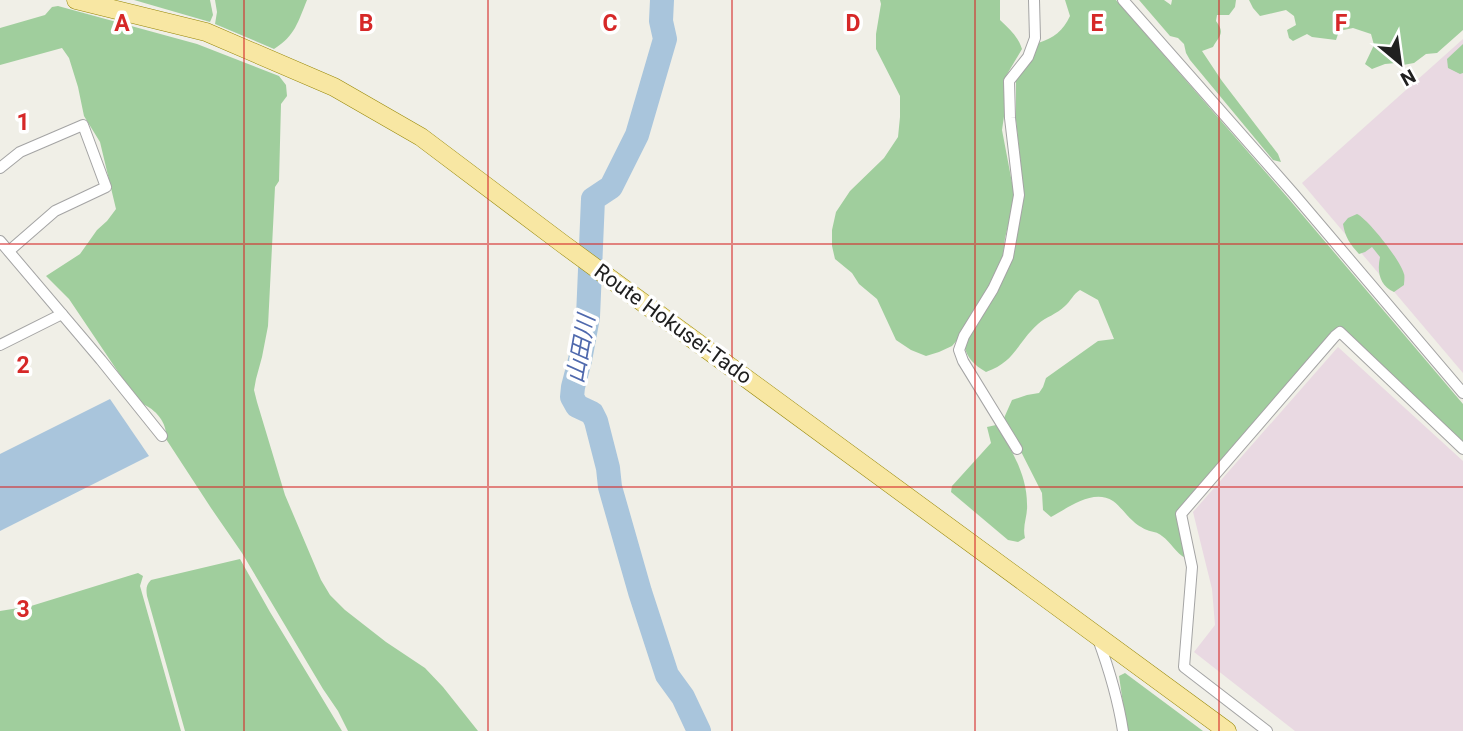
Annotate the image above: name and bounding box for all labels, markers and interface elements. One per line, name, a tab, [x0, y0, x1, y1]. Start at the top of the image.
text: A	[114, 10, 130, 37]
text: B	[359, 10, 373, 37]
text: C	[602, 10, 618, 37]
text: D	[846, 10, 860, 37]
text: E	[1091, 10, 1104, 37]
text: F	[1335, 10, 1348, 37]
north arrow	[1365, 28, 1435, 98]
text: N	[1397, 64, 1419, 91]
text: 1	[16, 109, 30, 136]
street label: Route Hokusei-Tado	[590, 259, 756, 389]
water label: 山田川	[562, 310, 601, 385]
text: 2	[16, 352, 30, 379]
text: 3	[16, 596, 30, 623]

